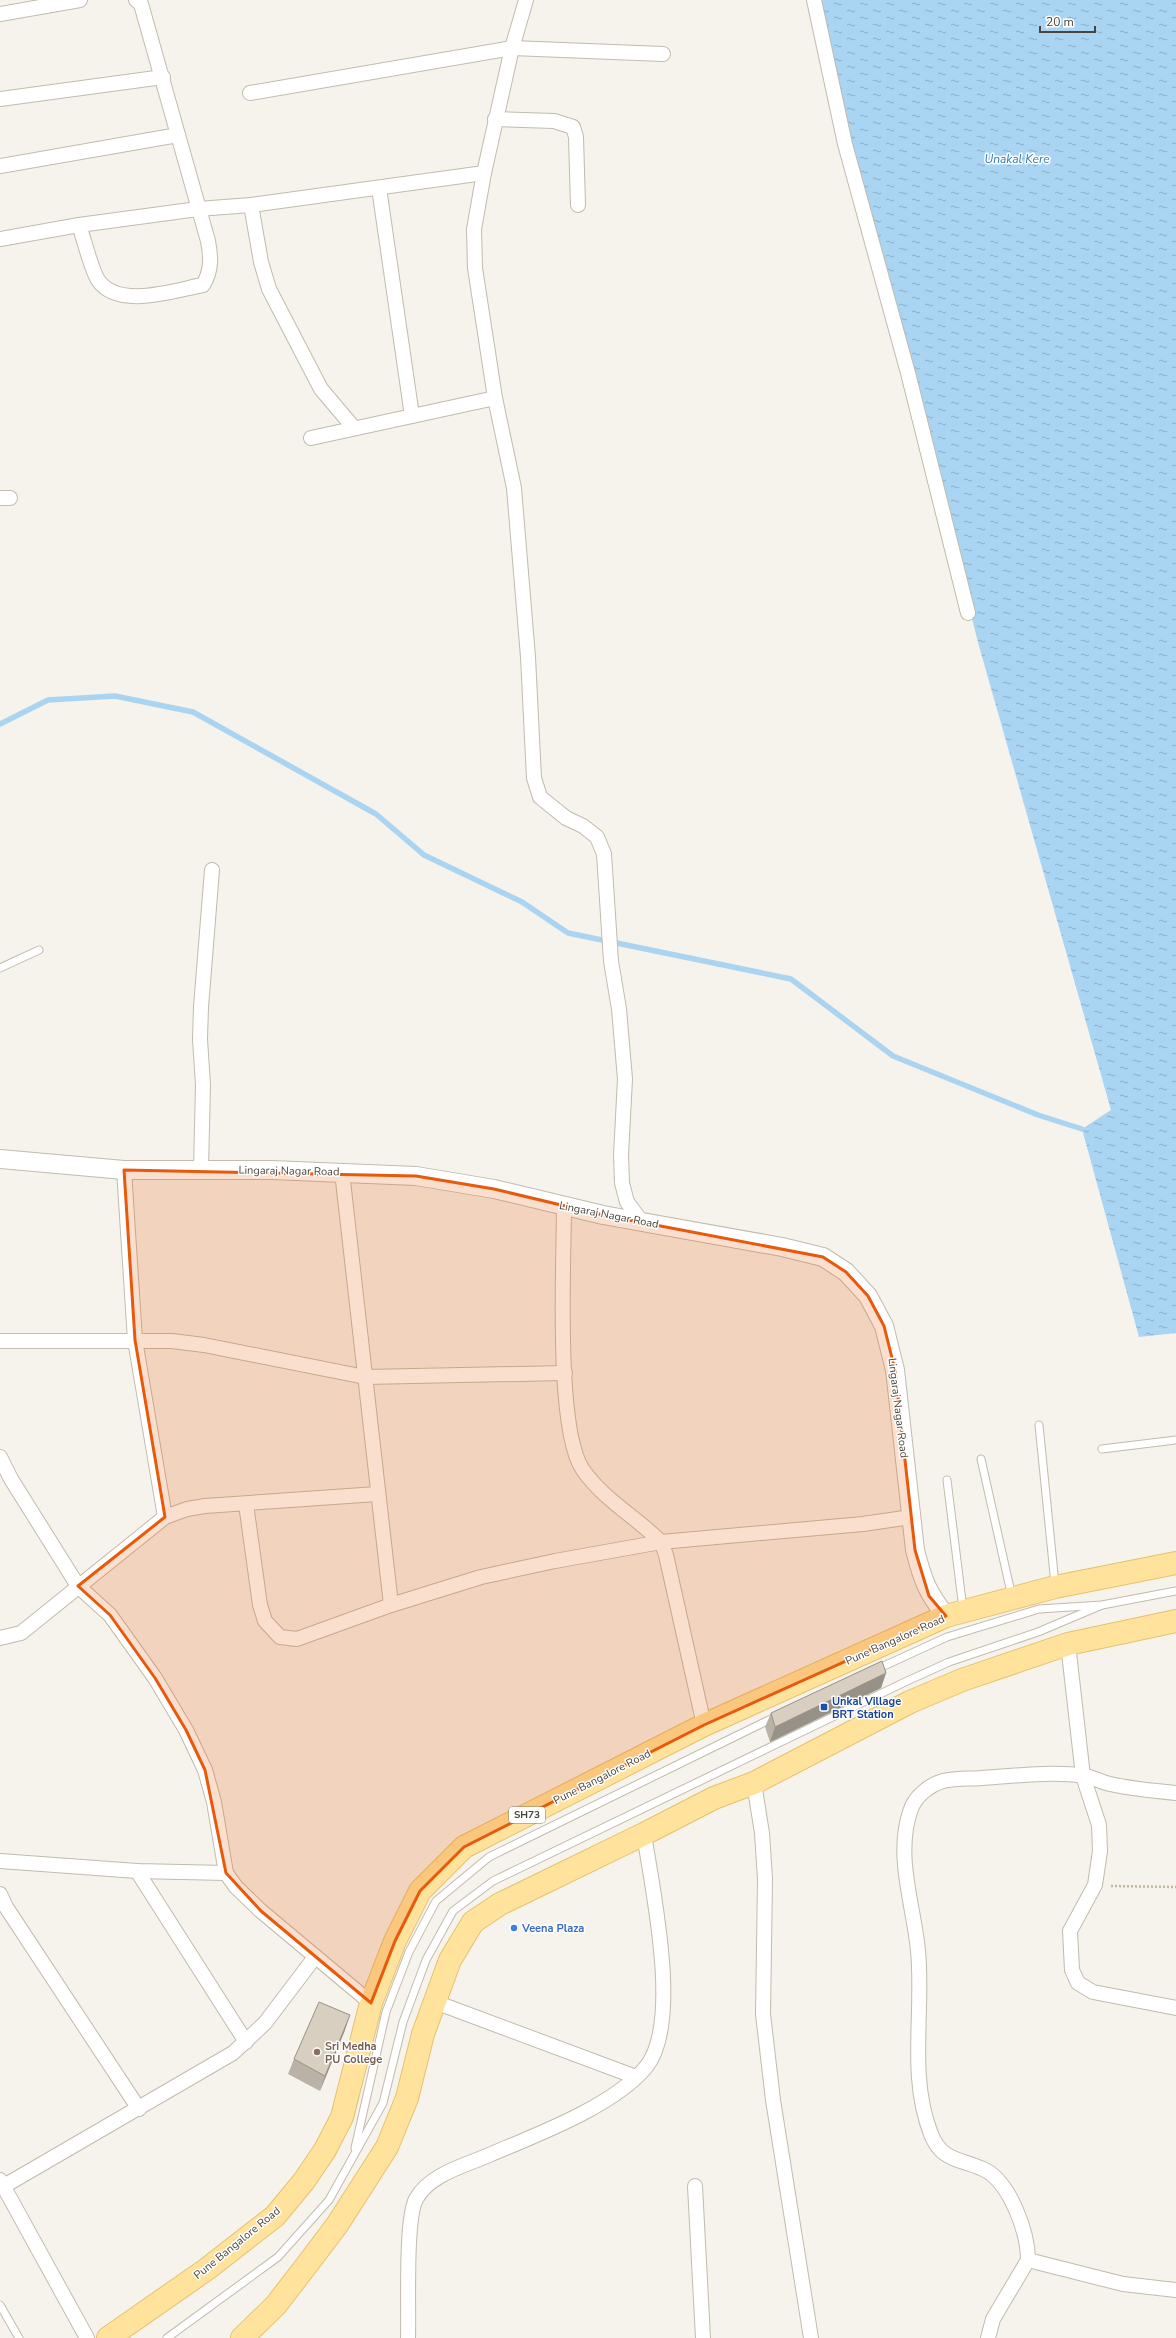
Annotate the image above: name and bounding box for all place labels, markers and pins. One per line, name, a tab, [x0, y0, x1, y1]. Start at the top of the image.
place label: Unkal Village BRT Station	[832, 1694, 901, 1722]
marker: Unkal Village BRT Station	[819, 1702, 829, 1712]
place label: Veena Plaza	[521, 1921, 584, 1936]
marker: Veena Plaza	[509, 1923, 519, 1933]
place label: Sri Medha PU College	[325, 2039, 382, 2067]
marker: Sri Medha PU College	[312, 2047, 322, 2057]

